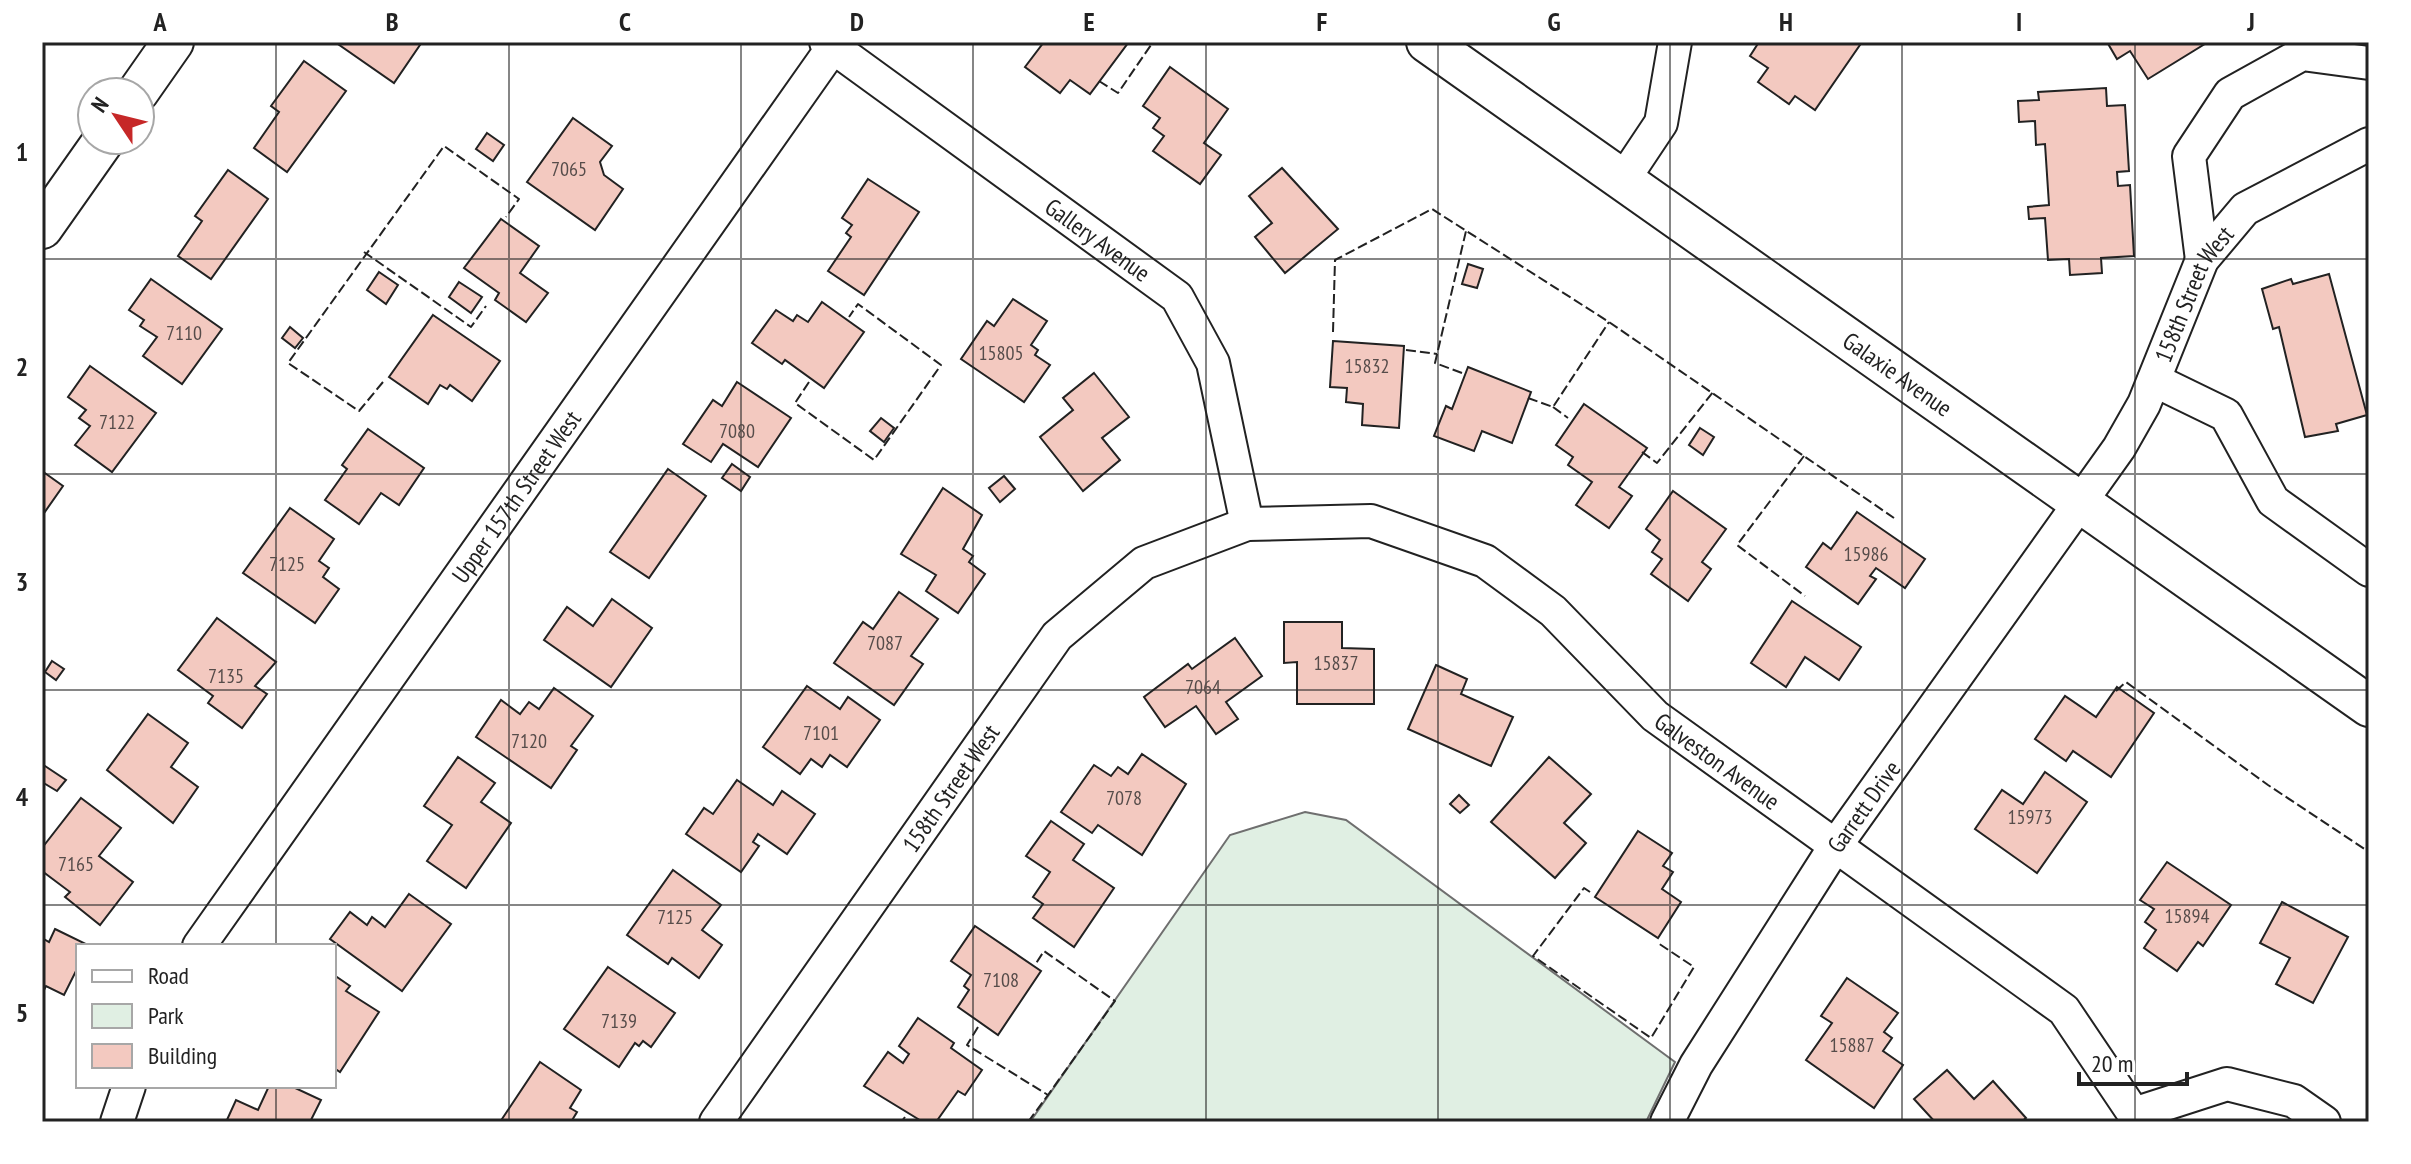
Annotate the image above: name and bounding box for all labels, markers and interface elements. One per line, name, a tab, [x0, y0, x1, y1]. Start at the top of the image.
text: A	[152, 5, 167, 38]
text: B	[386, 5, 399, 38]
text: C	[619, 5, 631, 38]
text: D	[850, 5, 864, 38]
text: E	[1083, 5, 1095, 38]
text: F	[1317, 5, 1328, 38]
text: G	[1547, 5, 1561, 38]
text: H	[1779, 5, 1793, 38]
text: I	[2016, 5, 2022, 38]
text: J	[2246, 5, 2255, 38]
north arrow	[76, 76, 156, 156]
text: N	[85, 92, 114, 117]
text: 1	[16, 135, 28, 168]
house number: 7065	[551, 156, 587, 182]
street label: Gallery Avenue	[1039, 191, 1157, 288]
street label: 158th Street West	[2147, 219, 2240, 367]
house number: 7110	[166, 320, 202, 346]
street label: Galaxie Avenue	[1837, 325, 1959, 423]
house number: 15805	[979, 340, 1024, 366]
text: 2	[16, 350, 28, 383]
house number: 15832	[1345, 353, 1390, 379]
street label: Upper 157th Street West	[445, 404, 588, 589]
house number: 7122	[99, 409, 135, 435]
house number: 7080	[719, 418, 755, 444]
house number: 15986	[1844, 541, 1889, 567]
house number: 7125	[269, 551, 305, 577]
text: 3	[16, 565, 28, 598]
house number: 7087	[867, 630, 903, 656]
house number: 15837	[1314, 650, 1359, 676]
house number: 7135	[208, 663, 244, 689]
house number: 7064	[1185, 674, 1221, 700]
street label: Galveston Avenue	[1649, 705, 1786, 816]
street label: 158th Street West	[895, 718, 1006, 858]
house number: 7101	[803, 720, 839, 746]
house number: 7120	[511, 728, 547, 754]
street label: Garrett Drive	[1820, 754, 1907, 858]
text: 4	[16, 780, 29, 813]
house number: 7078	[1106, 785, 1142, 811]
house number: 15973	[2008, 804, 2053, 830]
house number: 7165	[58, 851, 94, 877]
house number: 15894	[2165, 903, 2210, 929]
house number: 7125	[657, 904, 693, 930]
legend	[76, 944, 336, 1088]
text: Road	[148, 960, 189, 991]
house number: 7108	[983, 967, 1019, 993]
text: 5	[16, 996, 28, 1029]
text: Park	[148, 1000, 184, 1031]
house number: 7139	[601, 1008, 637, 1034]
house number: 15887	[1830, 1032, 1875, 1058]
scale bar	[2079, 1036, 2187, 1086]
text: Building	[148, 1040, 217, 1071]
text: 20 m	[2091, 1048, 2133, 1079]

